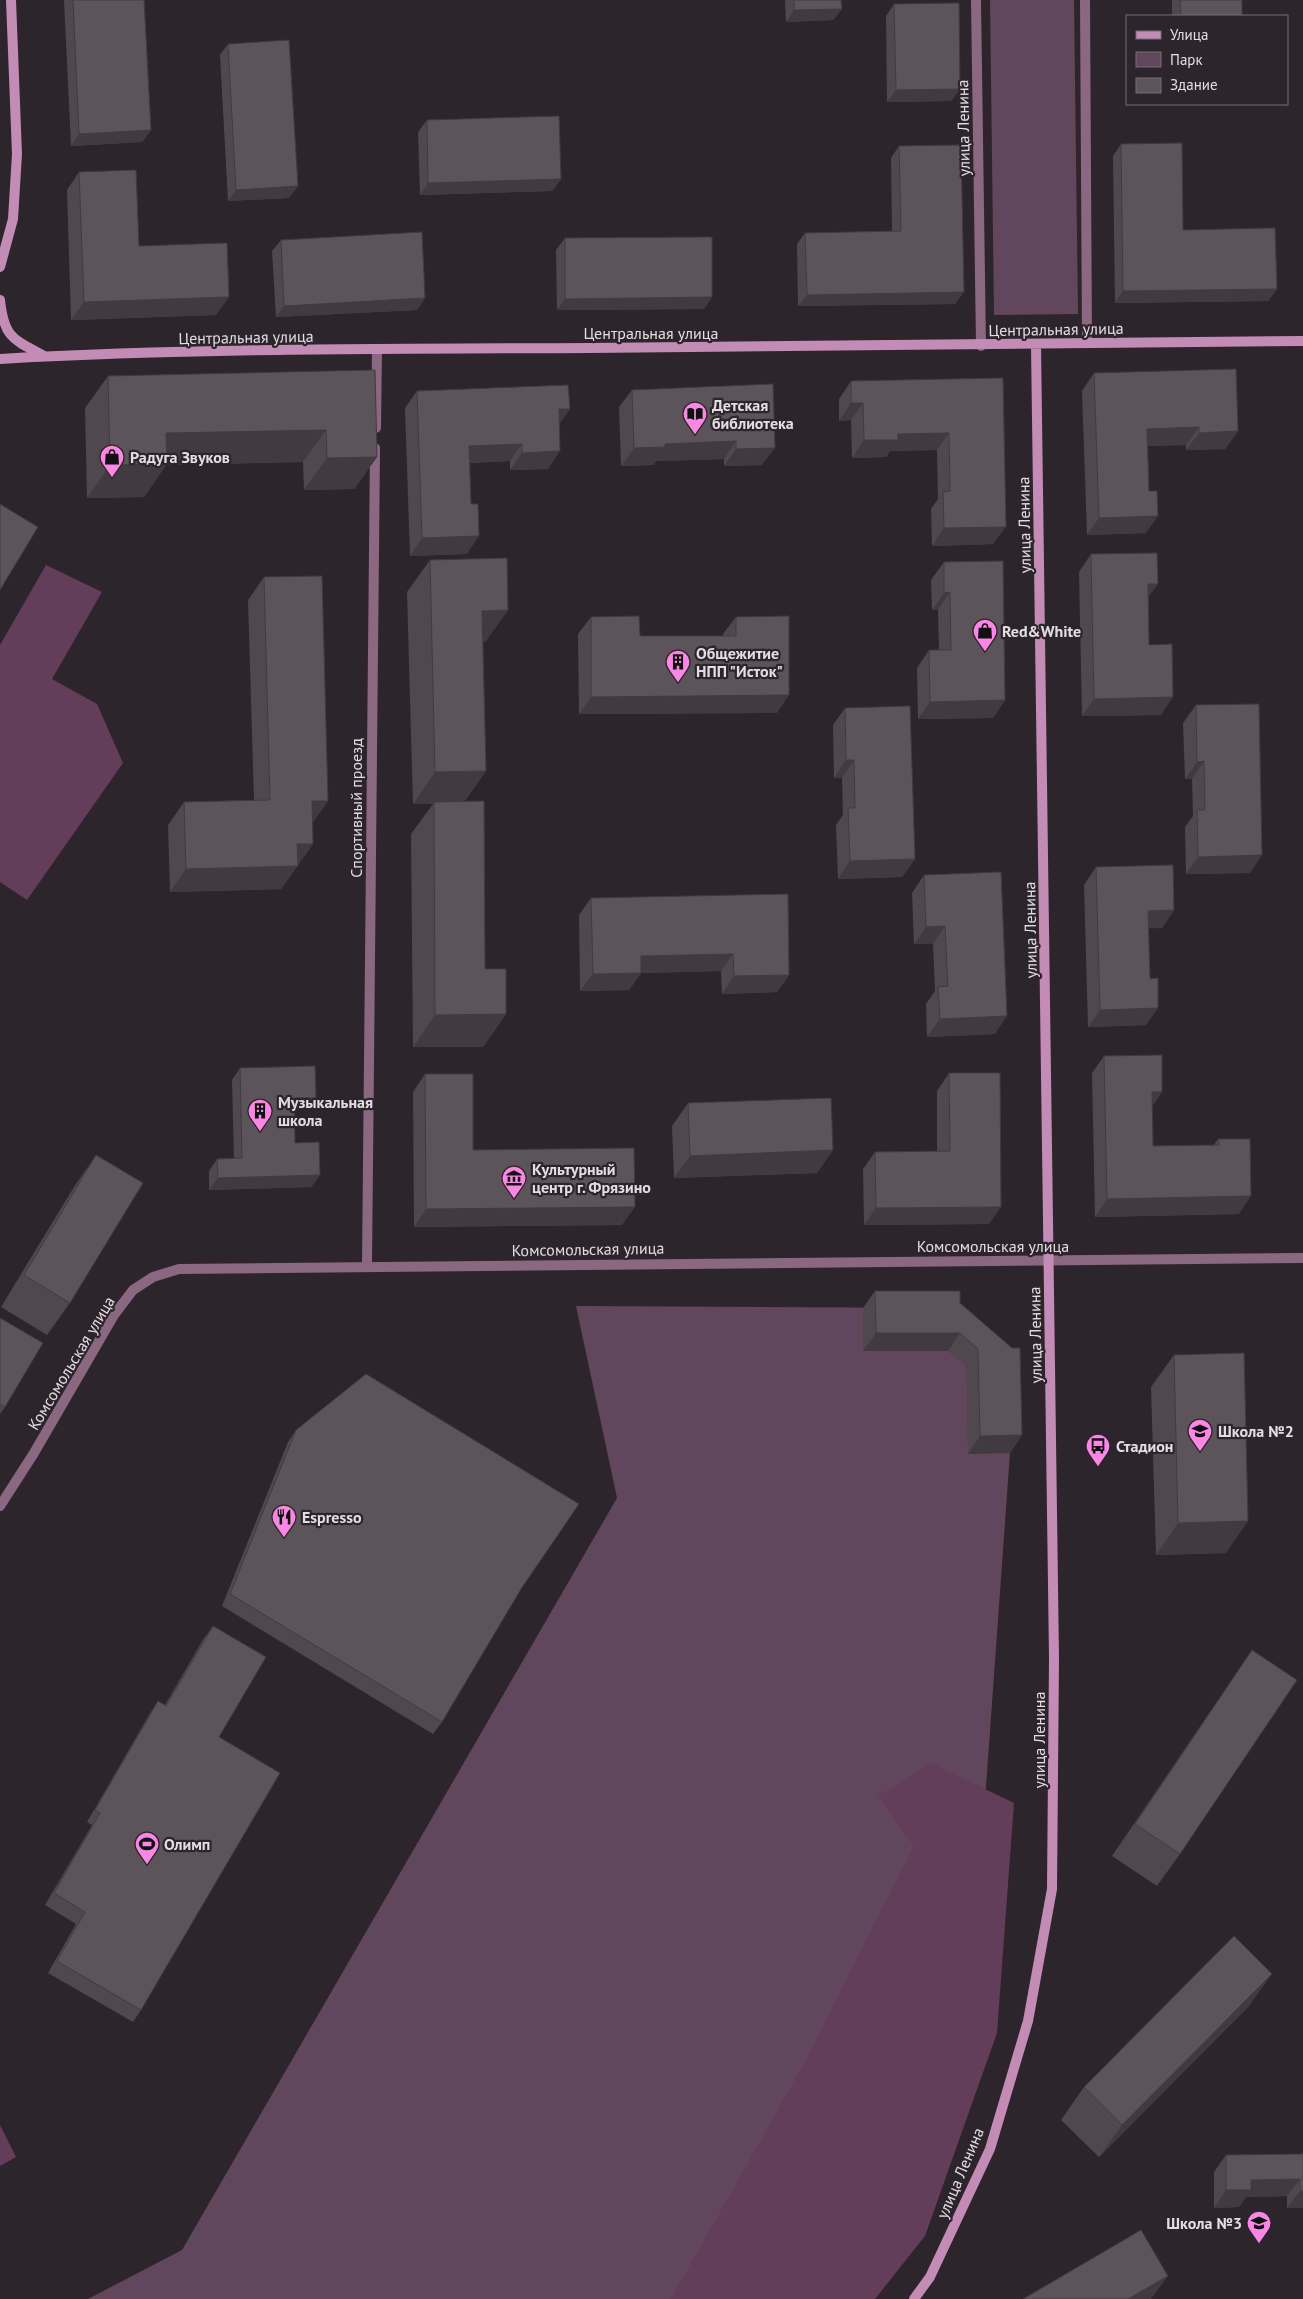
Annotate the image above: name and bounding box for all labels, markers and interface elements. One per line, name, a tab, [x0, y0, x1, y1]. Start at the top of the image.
legend	[1126, 15, 1288, 105]
text: Улица	[1170, 25, 1208, 44]
text: Парк	[1170, 50, 1203, 69]
text: Здание	[1170, 75, 1218, 94]
street label: улица Ленина	[952, 79, 974, 177]
street label: Центральная улица	[988, 318, 1124, 340]
street label: Центральная улица	[584, 323, 719, 343]
street label: Центральная улица	[178, 326, 314, 348]
place label: Детская библиотека	[712, 395, 794, 433]
library icon: Детская библиотека	[682, 401, 708, 435]
shop icon: Радуга Звуков	[99, 444, 125, 478]
place label: Радуга Звуков	[130, 447, 230, 467]
street label: улица Ленина	[1013, 476, 1035, 574]
shop icon: Red&White	[972, 618, 998, 652]
place label: Red&White	[1002, 621, 1081, 641]
place label: Общежитие НПП "Исток"	[696, 643, 783, 681]
building icon: Общежитие НПП "Исток"	[665, 649, 691, 683]
street label: Спортивный проезд	[346, 738, 366, 878]
street label: улица Ленина	[1019, 881, 1041, 979]
place label: Музыкальная школа	[278, 1092, 373, 1130]
building icon: Музыкальная школа	[247, 1098, 273, 1132]
place label: Культурный центр г. Фрязино	[532, 1159, 651, 1197]
museum icon: Культурный центр г. Фрязино	[501, 1165, 527, 1199]
street label: Комсомольская улица	[917, 1236, 1069, 1256]
street label: Комсомольская улица	[512, 1238, 664, 1260]
street label: улица Ленина	[1024, 1286, 1046, 1384]
street label: Комсомольская улица	[23, 1292, 119, 1434]
school or university icon: Школа №2	[1187, 1418, 1213, 1452]
place label: Школа №2	[1218, 1421, 1294, 1441]
bus stop icon: Стадион	[1085, 1433, 1111, 1467]
place label: Стадион	[1116, 1436, 1173, 1456]
restaurant icon: Espresso	[271, 1504, 297, 1538]
place label: Espresso	[302, 1507, 362, 1527]
street label: улица Ленина	[1029, 1692, 1049, 1788]
sports icon: Олимп	[134, 1831, 160, 1865]
place label: Олимп	[164, 1834, 210, 1854]
street label: улица Ленина	[932, 2124, 988, 2222]
school or university icon: Школа №3	[1246, 2210, 1272, 2244]
place label: Школа №3	[1166, 2213, 1242, 2233]

